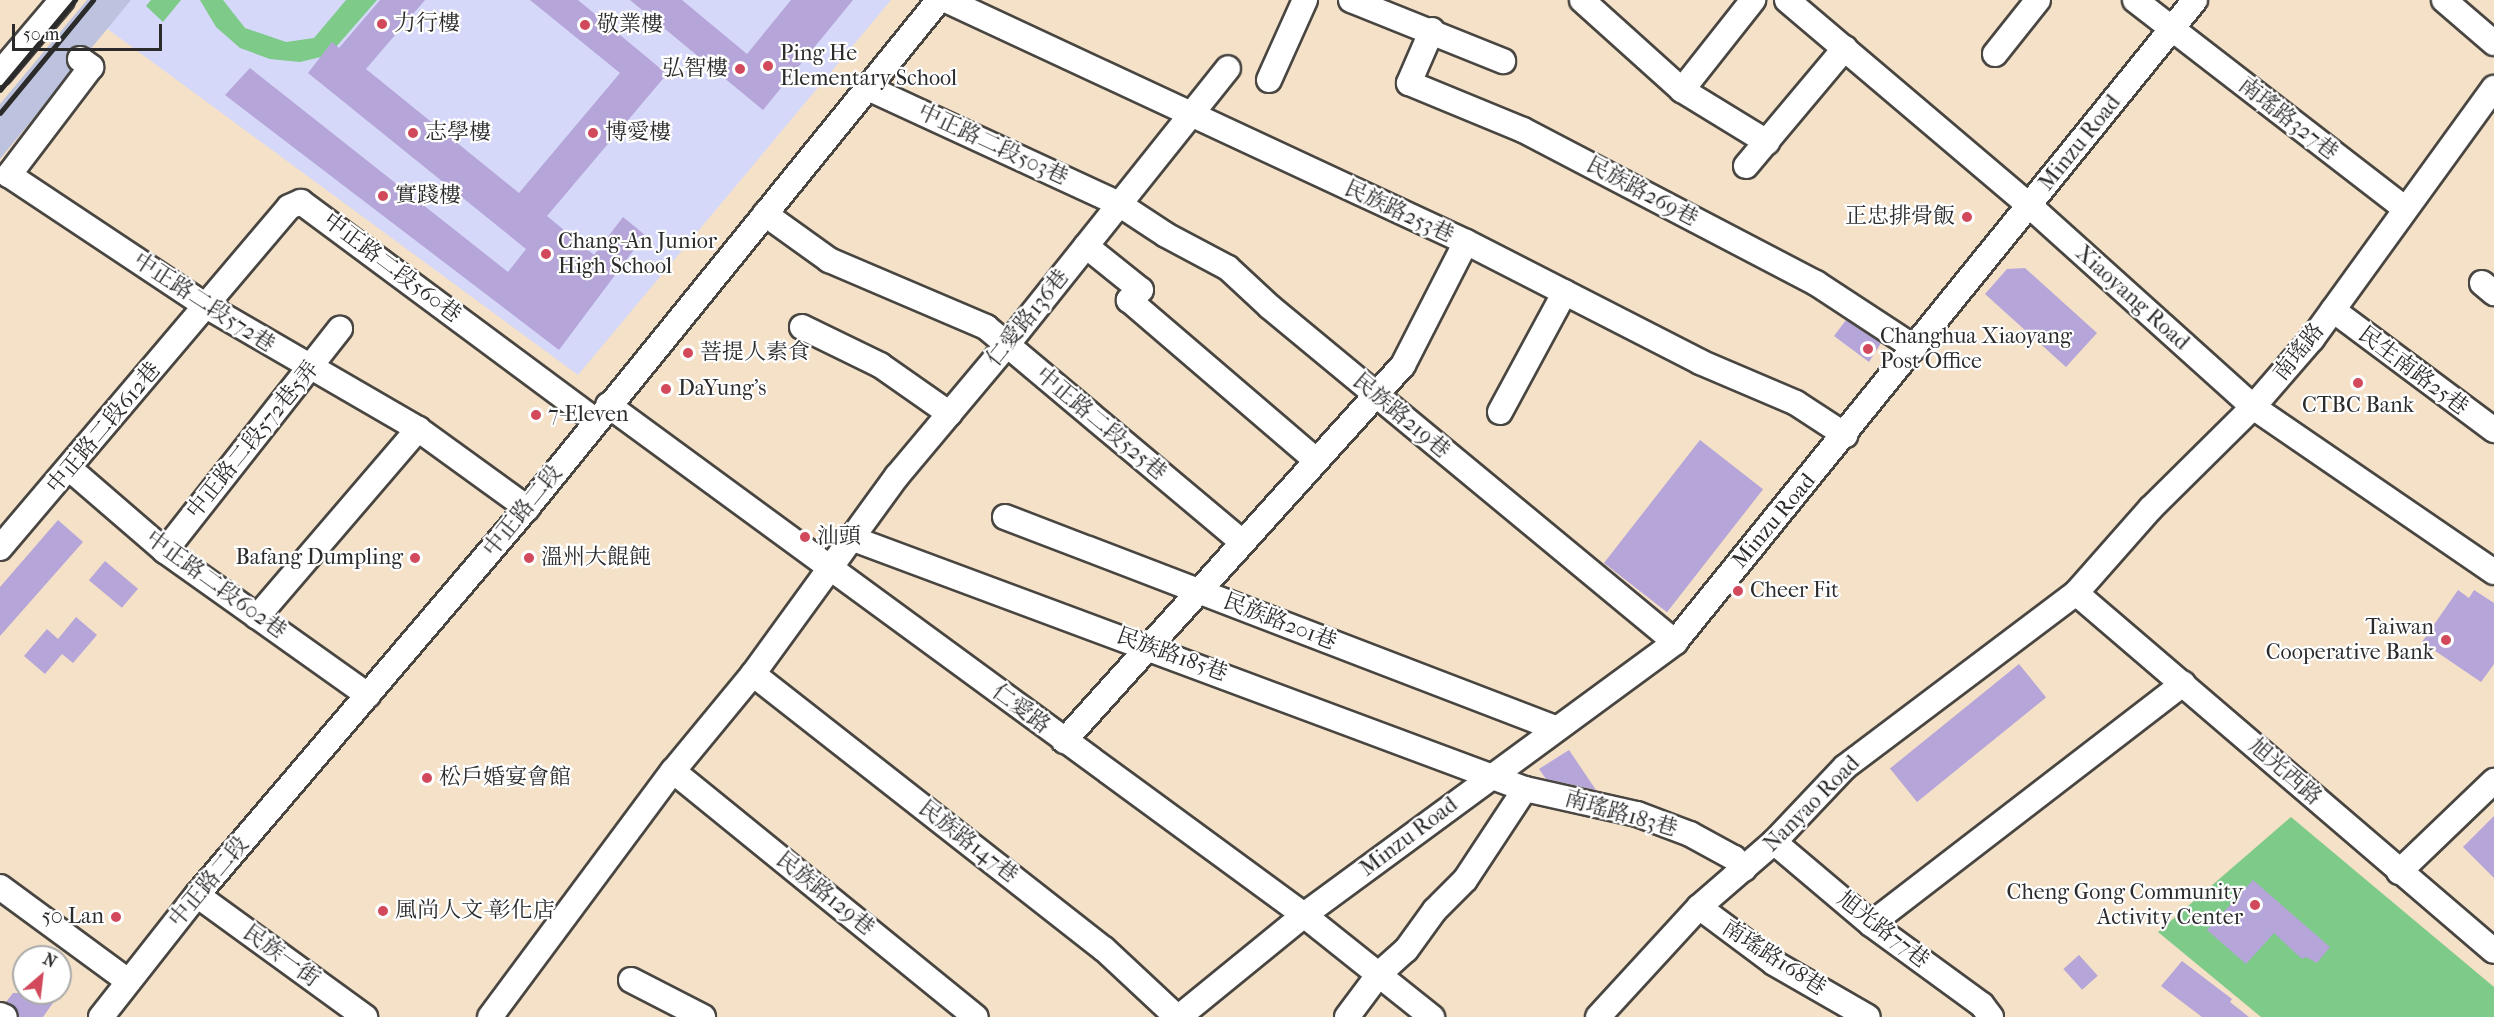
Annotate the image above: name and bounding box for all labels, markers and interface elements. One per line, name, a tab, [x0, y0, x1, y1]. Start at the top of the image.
place label: 力行樓	[394, 11, 460, 37]
scale bar	[15, 12, 165, 50]
place label: 敬業樓	[597, 12, 663, 38]
marker: 力行樓	[375, 17, 389, 31]
marker: 敬業樓	[578, 18, 592, 32]
text: 50 m	[23, 24, 59, 45]
place label: Ping He Elementary School	[780, 40, 957, 92]
place label: 弘智樓	[662, 56, 728, 82]
marker: Ping He Elementary School	[761, 59, 775, 73]
marker: 弘智樓	[733, 62, 747, 76]
street label: 南瑤路327巷	[2233, 72, 2343, 166]
street label: Minzu Road	[2033, 90, 2127, 196]
street label: 中正路二段503巷	[914, 99, 1072, 191]
place label: 志學樓	[425, 120, 491, 146]
place label: 博愛樓	[605, 120, 671, 146]
marker: 志學樓	[406, 126, 420, 140]
marker: 博愛樓	[586, 126, 600, 140]
street label: 民族路269巷	[1582, 152, 1702, 232]
street label: 民族路253巷	[1340, 175, 1458, 249]
place label: 實踐樓	[395, 183, 461, 209]
marker: 實踐樓	[376, 189, 390, 203]
place label: 正忠排骨飯	[1845, 204, 1955, 230]
street label: 中正路二段560巷	[318, 208, 466, 328]
marker: 正忠排骨飯	[1960, 210, 1974, 224]
place label: Chang-An Junior High School	[558, 228, 717, 280]
street label: Xiaoyang Road	[2070, 240, 2194, 356]
street label: 中正路二段572巷	[128, 247, 280, 359]
marker: Chang-An Junior High School	[539, 247, 553, 261]
street label: 仁愛路136巷	[981, 264, 1075, 372]
street label: 南瑤路	[2268, 318, 2330, 386]
street label: 民生南路25巷	[2353, 321, 2473, 421]
place label: Changhua Xiaoyang Post Office	[1880, 323, 2072, 374]
place label: 菩提人素食	[700, 340, 810, 366]
marker: Changhua Xiaoyang Post Office	[1861, 342, 1875, 356]
marker: 菩提人素食	[681, 346, 695, 360]
street label: 中正路二段572巷5弄	[181, 356, 325, 524]
street label: 中正路二段612巷	[42, 357, 166, 499]
street label: 中正路二段525巷	[1030, 362, 1172, 486]
street label: 民族路219巷	[1347, 368, 1455, 464]
place label: DaYung's	[678, 376, 766, 402]
marker: CTBC Bank	[2351, 376, 2365, 390]
marker: DaYung's	[659, 382, 673, 396]
place label: CTBC Bank	[2302, 393, 2414, 419]
place label: 7-Eleven	[548, 402, 629, 428]
marker: 7-Eleven	[529, 408, 543, 422]
street label: 中正路二段	[478, 460, 568, 562]
street label: Minzu Road	[1727, 468, 1821, 574]
place label: 汕頭	[817, 524, 861, 550]
street label: 中正路二段602巷	[141, 525, 291, 645]
marker: 汕頭	[798, 530, 812, 544]
place label: Bafang Dumpling	[235, 545, 403, 571]
place label: 溫州大餛飩	[541, 545, 651, 571]
marker: Bafang Dumpling	[408, 551, 422, 565]
marker: 溫州大餛飩	[522, 551, 536, 565]
place label: Cheer Fit	[1750, 578, 1839, 604]
marker: Cheer Fit	[1731, 584, 1745, 598]
street label: 民族路201巷	[1220, 588, 1340, 656]
place label: Taiwan Cooperative Bank	[2266, 614, 2434, 666]
street label: 民族路185巷	[1113, 623, 1231, 687]
marker: Taiwan Cooperative Bank	[2439, 633, 2453, 647]
street label: 仁愛路	[987, 679, 1055, 739]
street label: 旭光西路	[2243, 733, 2327, 811]
street label: Nanyao Road	[1758, 750, 1866, 858]
place label: 松戶婚宴會館	[439, 765, 571, 791]
marker: 松戶婚宴會館	[420, 771, 434, 785]
street label: 南瑤路183巷	[1562, 785, 1680, 843]
street label: Minzu Road	[1355, 792, 1463, 882]
street label: 民族路147巷	[913, 795, 1023, 889]
street label: 中正路二段	[164, 831, 254, 933]
street label: 民族路129巷	[771, 846, 879, 942]
place label: Cheng Gong Community Activity Center	[2007, 879, 2243, 930]
street label: 旭光路77巷	[1832, 886, 1934, 974]
place label: 風尚人文-彰化店	[395, 898, 555, 924]
marker: Cheng Gong Community Activity Center	[2248, 898, 2262, 912]
place label: 50 Lan	[41, 904, 104, 930]
marker: 風尚人文-彰化店	[376, 904, 390, 918]
marker: 50 Lan	[109, 910, 123, 924]
street label: 南瑤路168巷	[1717, 915, 1831, 1001]
street label: 民族一街	[238, 919, 324, 993]
north arrow	[12, 945, 72, 1005]
text: N	[40, 949, 60, 972]

